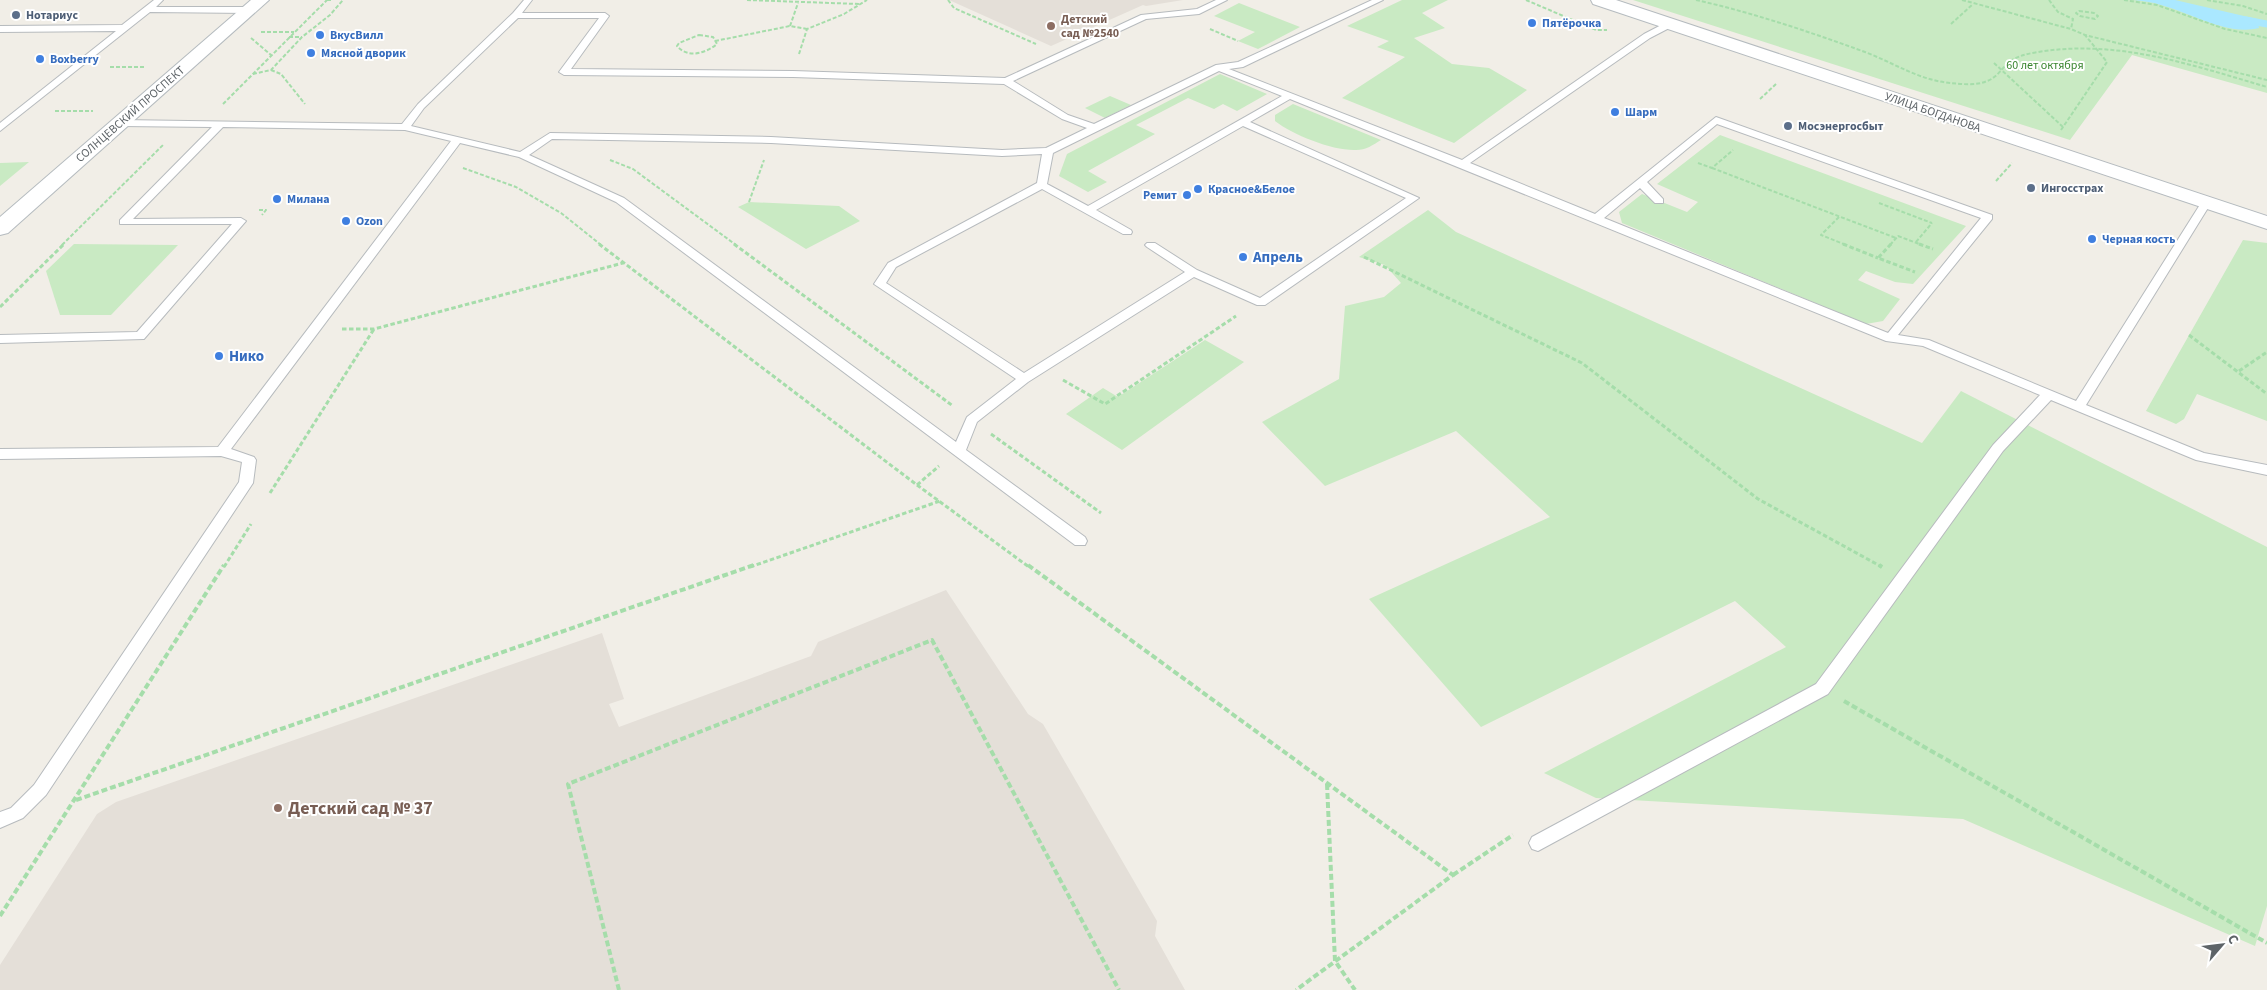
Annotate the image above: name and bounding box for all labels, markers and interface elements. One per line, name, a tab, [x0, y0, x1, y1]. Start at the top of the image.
place label: Нотариус	[26, 7, 78, 24]
marker: Нотариус	[10, 9, 22, 21]
place label: Детский сад №2540	[1061, 11, 1119, 42]
place label: Пятёрочка	[1542, 15, 1601, 32]
marker: Пятёрочка	[1526, 17, 1538, 29]
marker: Детский сад №2540	[1045, 20, 1057, 32]
place label: ВкусВилл	[330, 27, 384, 44]
marker: ВкусВилл	[314, 29, 326, 41]
place label: Мясной дворик	[321, 45, 406, 62]
marker: Мясной дворик	[305, 47, 317, 59]
place label: Boxberry	[50, 51, 99, 68]
marker: Boxberry	[34, 53, 46, 65]
park label: 60 лет октября	[2006, 57, 2084, 74]
street label: СОЛНЦЕВСКИЙ ПРОСПЕКТ	[72, 62, 189, 167]
street label: УЛИЦА БОГДАНОВА	[1882, 88, 1984, 137]
place label: Шарм	[1625, 104, 1657, 121]
marker: Шарм	[1609, 106, 1621, 118]
place label: Мосэнергосбыт	[1798, 118, 1884, 135]
marker: Мосэнергосбыт	[1782, 120, 1794, 132]
place label: Ингосстрах	[2041, 180, 2103, 197]
place label: Красное&Белое	[1208, 181, 1295, 198]
marker: Ингосстрах	[2025, 182, 2037, 194]
marker: Красное&Белое	[1192, 183, 1204, 195]
place label: Ремит	[1143, 187, 1177, 204]
marker: Ремит	[1181, 189, 1193, 201]
place label: Милана	[287, 191, 330, 208]
marker: Милана	[271, 193, 283, 205]
place label: Ozon	[356, 213, 383, 230]
marker: Ozon	[340, 215, 352, 227]
place label: Черная кость	[2102, 231, 2175, 248]
marker: Черная кость	[2086, 233, 2098, 245]
place label: Апрель	[1252, 247, 1303, 268]
marker: Апрель	[1237, 251, 1249, 263]
place label: Нико	[229, 346, 264, 367]
marker: Нико	[213, 350, 225, 362]
place label: Детский сад № 37	[288, 796, 433, 821]
marker: Детский сад № 37	[272, 802, 284, 814]
north arrow	[2197, 920, 2247, 970]
text: С	[2222, 931, 2243, 948]

